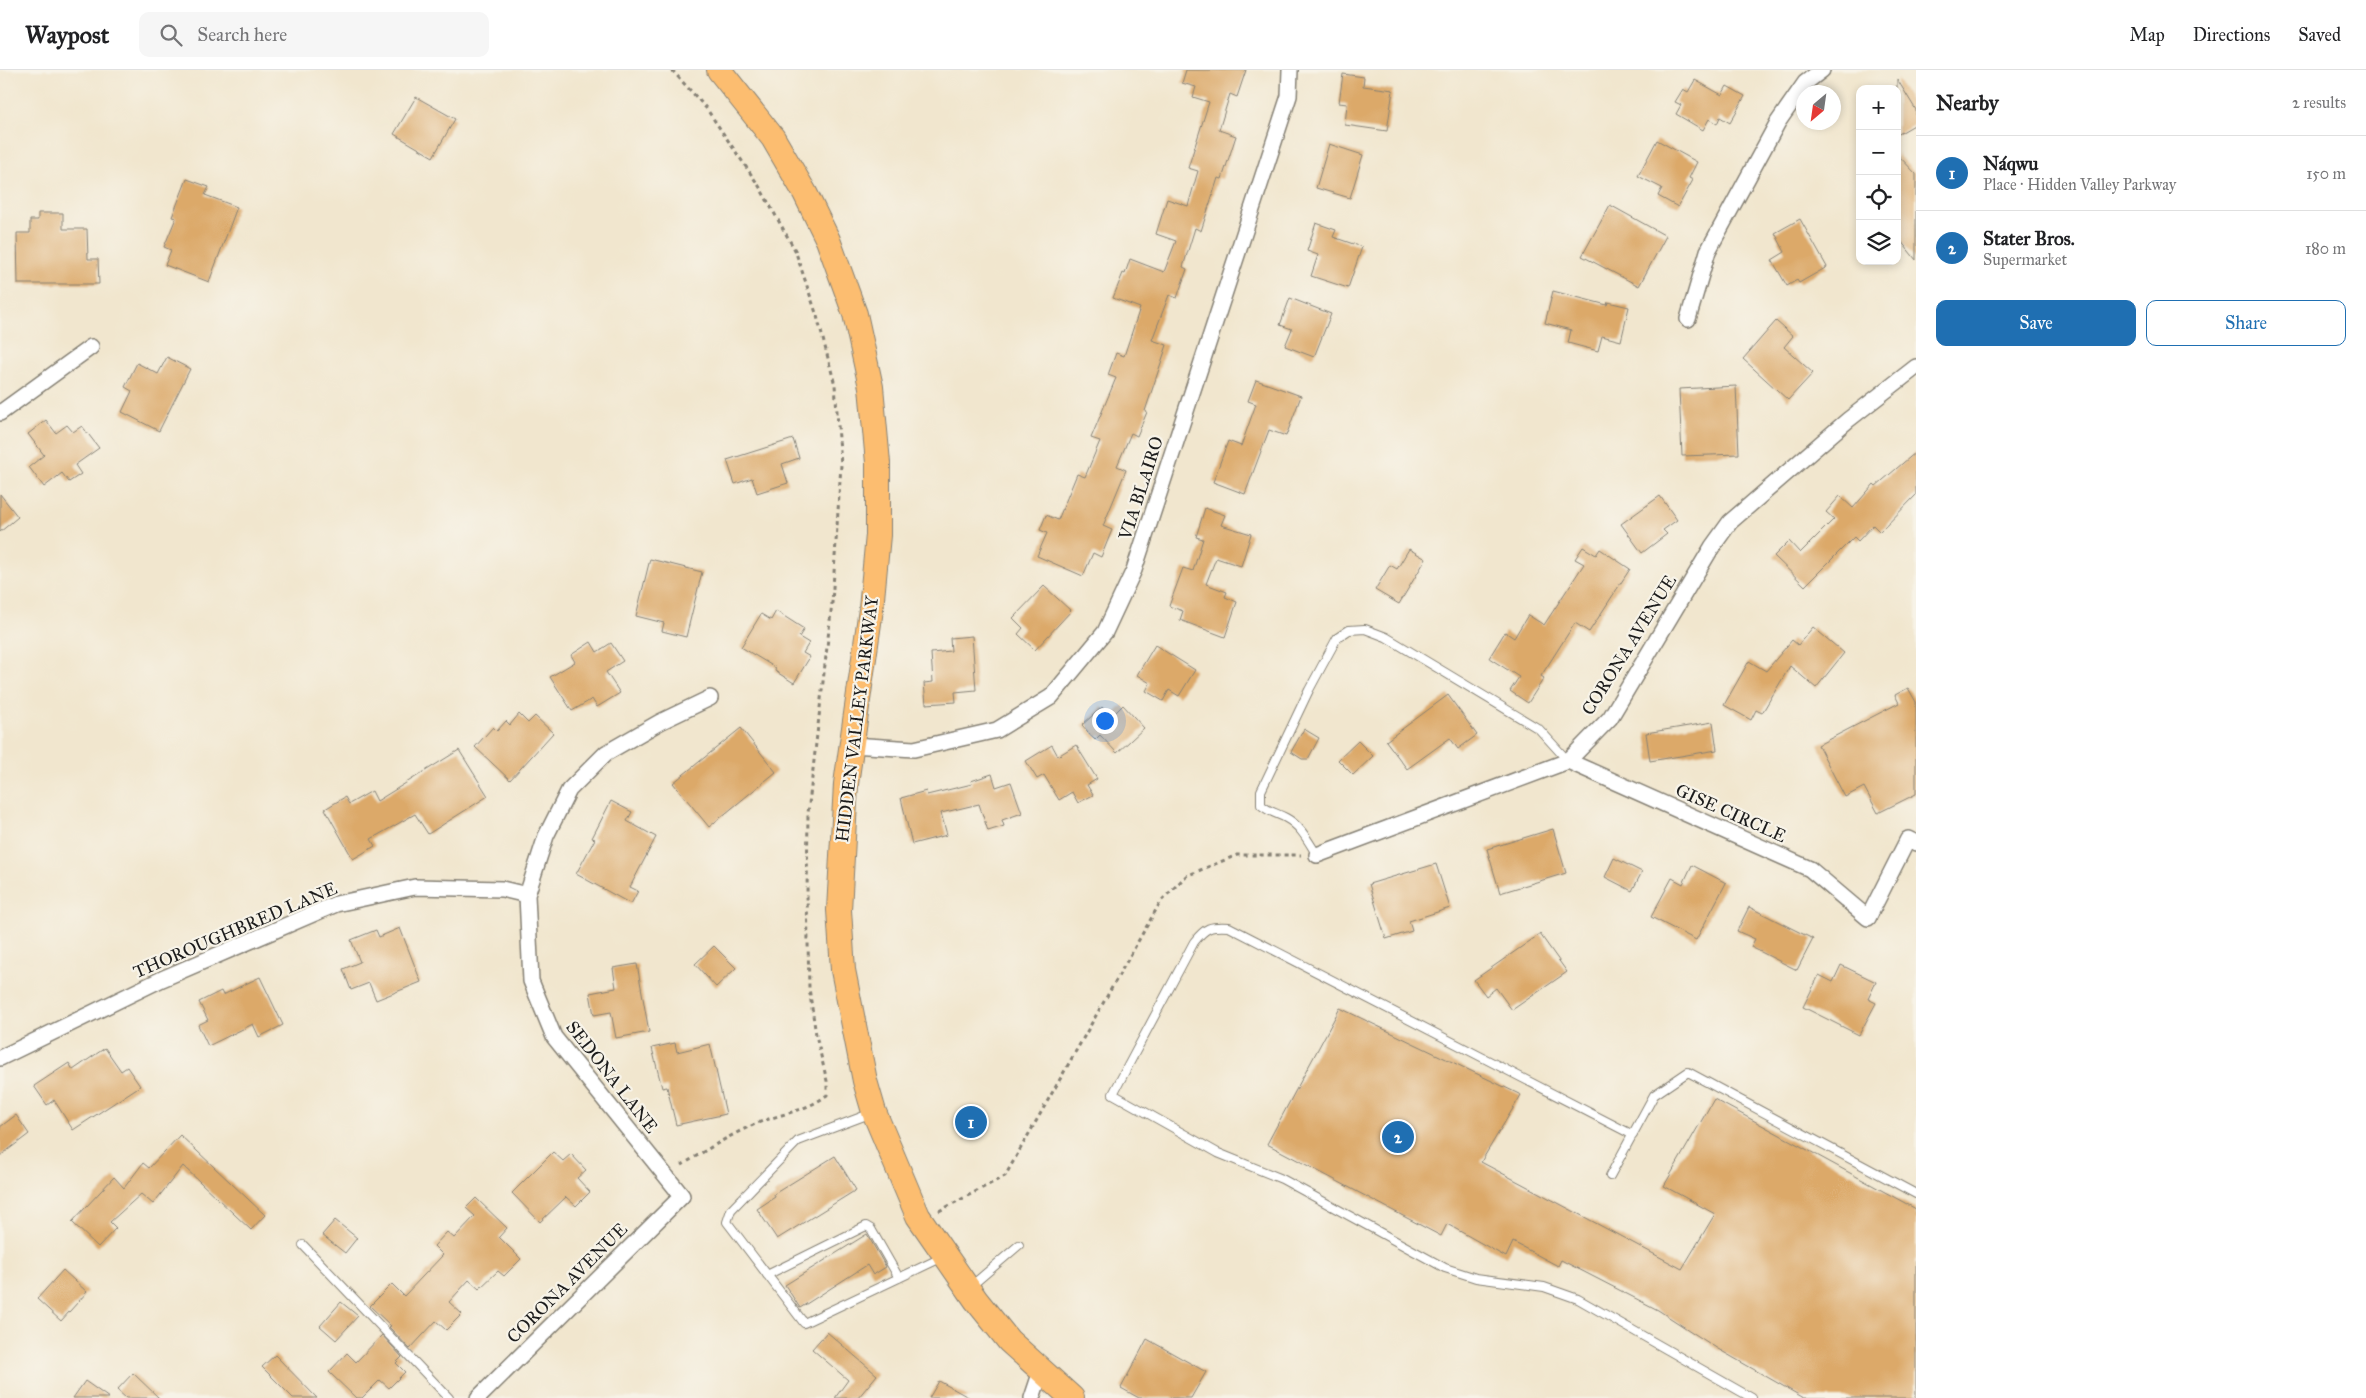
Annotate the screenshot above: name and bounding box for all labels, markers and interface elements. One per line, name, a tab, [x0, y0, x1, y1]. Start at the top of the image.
search box	[139, 12, 489, 57]
text: Waypost	[25, 20, 109, 50]
icon: search	[157, 21, 185, 49]
text: Search here	[197, 23, 287, 46]
text: Map	[2129, 24, 2165, 46]
text: Directions	[2193, 24, 2270, 46]
text: Saved	[2298, 24, 2341, 46]
north arrow	[1796, 85, 1841, 130]
map controls	[1856, 85, 1901, 265]
button: +	[1856, 85, 1901, 130]
text: Nearby	[1936, 90, 1999, 116]
text: 2 results	[2292, 93, 2346, 112]
button: −	[1856, 130, 1901, 175]
text: Náqwu	[1983, 152, 2038, 175]
text: 1	[1949, 164, 1955, 183]
text: 150 m	[2306, 164, 2346, 183]
button: locate	[1856, 175, 1901, 220]
text: Place · Hidden Valley Parkway	[1983, 175, 2176, 194]
button: layers	[1856, 220, 1901, 265]
text: Stater Bros.	[1983, 227, 2075, 250]
text: 2	[1948, 239, 1956, 258]
text: 180 m	[2305, 239, 2346, 258]
text: Supermarket	[1983, 250, 2067, 269]
button: Save	[1936, 300, 2136, 346]
button: Share	[2146, 300, 2346, 346]
street label: VIA BLAIRO	[1114, 433, 1168, 544]
street label: CORONA AVENUE	[1577, 571, 1681, 719]
street label: HIDDEN VALLEY PARKWAY	[831, 594, 883, 843]
your location	[1092, 708, 1118, 734]
street label: GISE CIRCLE	[1672, 779, 1790, 847]
street label: THOROUGHBRED LANE	[130, 877, 340, 983]
street label: SEDONA LANE	[561, 1017, 663, 1138]
pin: 1	[955, 1103, 987, 1141]
pin: 2	[1382, 1118, 1414, 1156]
street label: CORONA AVENUE	[502, 1218, 632, 1348]

